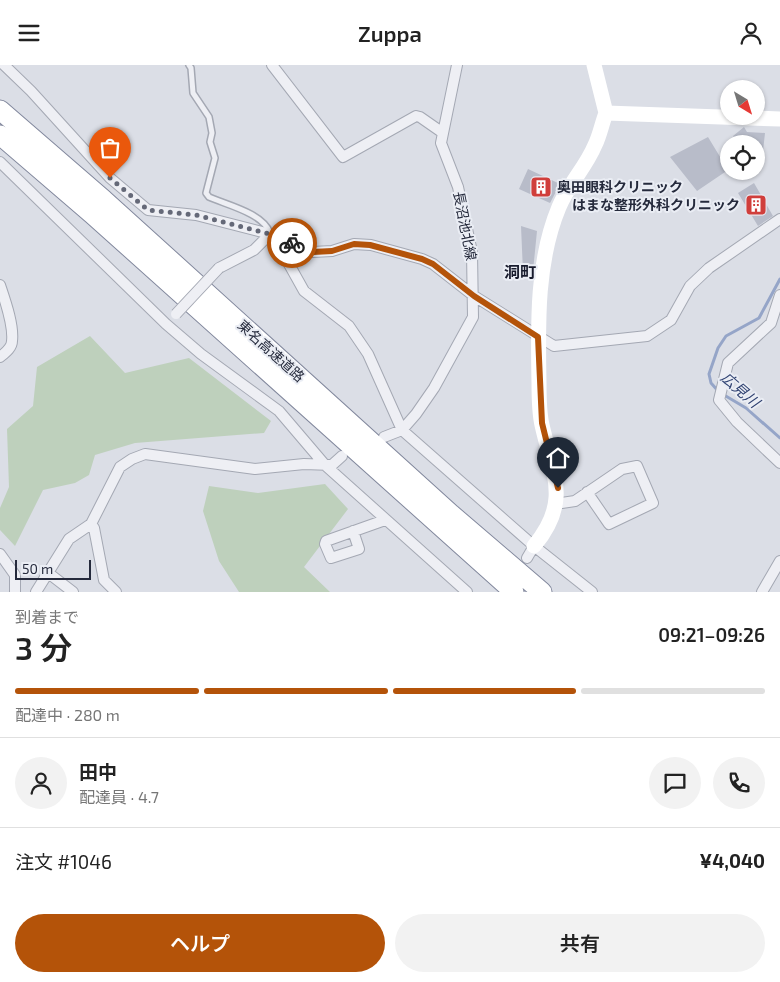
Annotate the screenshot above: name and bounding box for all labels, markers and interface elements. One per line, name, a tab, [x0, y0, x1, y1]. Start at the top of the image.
icon: menu	[15, 19, 43, 47]
icon: person	[737, 19, 765, 47]
text: Zuppa	[358, 20, 422, 46]
north arrow	[720, 80, 765, 125]
map controls	[720, 80, 765, 180]
pin	[89, 127, 131, 178]
icon: bag	[96, 134, 124, 162]
button: locate	[720, 135, 765, 180]
building icon: 奥田眼科クリニック	[529, 175, 553, 199]
place label: 奥田眼科クリニック	[557, 178, 683, 195]
street label: 長沼池北線	[450, 190, 481, 262]
building icon: はまな整形外科クリニック	[744, 193, 768, 217]
place label: はまな整形外科クリニック	[572, 196, 740, 213]
courier	[267, 218, 317, 268]
icon: bike	[278, 229, 306, 257]
district label: 洞町	[504, 262, 536, 281]
street label: 東名高速道路	[234, 316, 308, 385]
water label: 広見川	[718, 368, 765, 412]
pin	[537, 437, 579, 488]
icon: home	[544, 444, 572, 472]
scale bar	[15, 557, 91, 580]
text: 50 m	[22, 560, 53, 577]
text: 到着まで	[15, 607, 79, 626]
text: 09:21–09:26	[658, 623, 765, 646]
text: 3 分	[15, 628, 72, 666]
text: 配達中 · 280 m	[15, 705, 120, 724]
button: person	[15, 757, 67, 809]
button: chat	[649, 757, 701, 809]
button: phone	[713, 757, 765, 809]
text: 田中	[79, 760, 117, 783]
text: 配達員 · 4.7	[79, 787, 159, 806]
text: ¥4,040	[700, 849, 765, 872]
text: 注文 #1046	[15, 850, 112, 873]
button: ヘルプ	[15, 914, 385, 972]
button: 共有	[395, 914, 765, 972]

